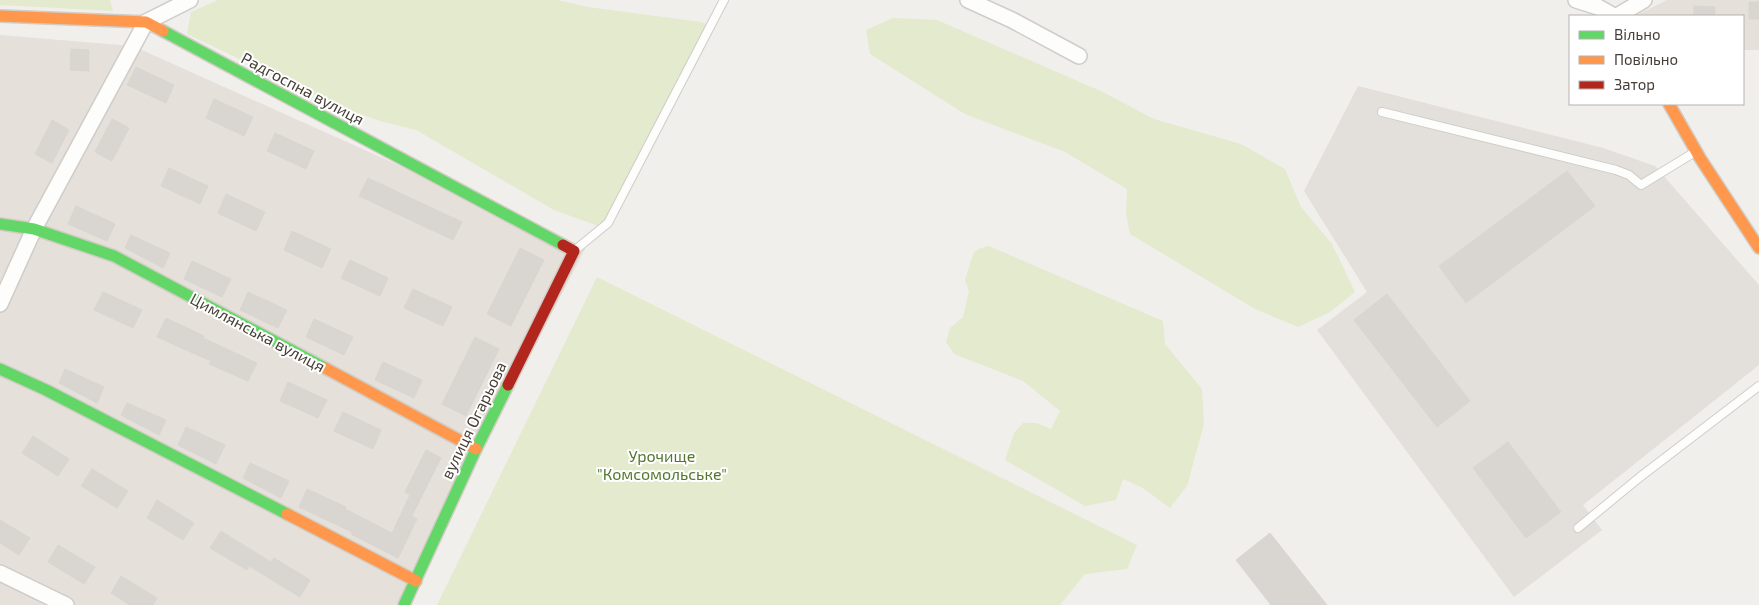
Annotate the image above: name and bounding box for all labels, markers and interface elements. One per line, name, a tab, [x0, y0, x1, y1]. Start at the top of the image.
legend	[1569, 15, 1744, 105]
text: Вільно	[1614, 25, 1661, 43]
street label: Радгоспна вулиця	[238, 48, 368, 129]
text: Повільно	[1614, 50, 1678, 68]
text: Затор	[1614, 75, 1655, 93]
street label: Цимлянська вулиця	[187, 288, 329, 376]
street label: вулиця Огарьова	[436, 358, 511, 482]
park label: Урочище "Комсомольське"	[597, 446, 727, 483]

